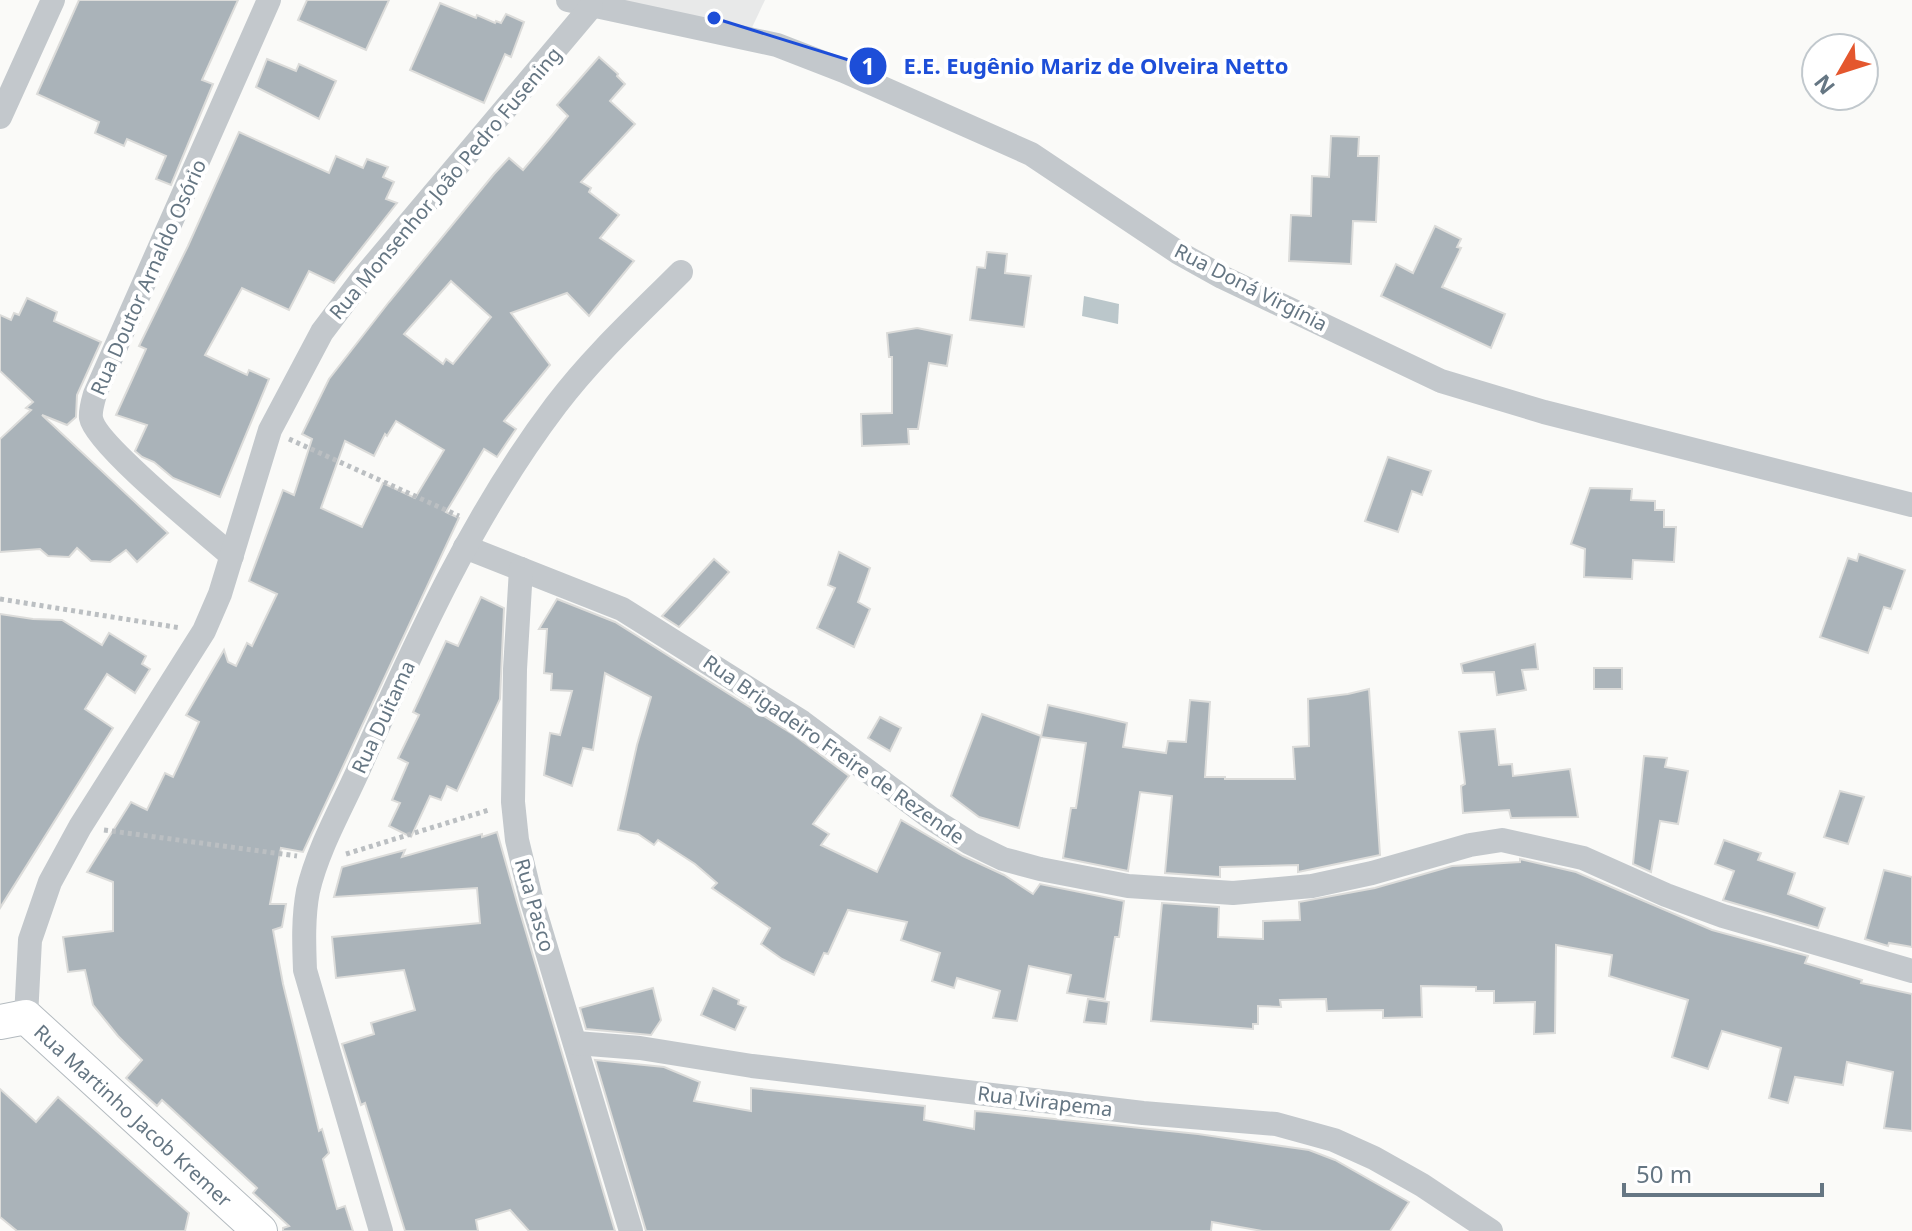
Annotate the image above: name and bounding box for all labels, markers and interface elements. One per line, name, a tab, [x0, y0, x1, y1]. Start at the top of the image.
north arrow	[1800, 32, 1880, 112]
street label: Rua Monsenhor João Pedro Fusening	[323, 41, 567, 325]
callout: E.E. Eugênio Mariz de Olveira Netto	[848, 43, 1305, 89]
text: 1	[861, 49, 875, 82]
text: E.E. Eugênio Mariz de Olveira Netto	[904, 50, 1288, 80]
text: N	[1806, 69, 1841, 102]
street label: Rua Doutor Arnaldo Osório	[84, 155, 212, 399]
street label: Rua Doná Virgínia	[1170, 237, 1332, 337]
street label: Rua Brigadeiro Freire de Rezende	[698, 648, 970, 850]
street label: Rua Duitama	[345, 656, 421, 778]
street label: Rua Pasco	[509, 855, 561, 955]
street label: Rua Martinho Jacob Kremer	[29, 1018, 238, 1213]
street label: Rua Ivirapema	[976, 1079, 1114, 1123]
scale bar	[1624, 1147, 1822, 1197]
text: 50 m	[1636, 1157, 1692, 1190]

